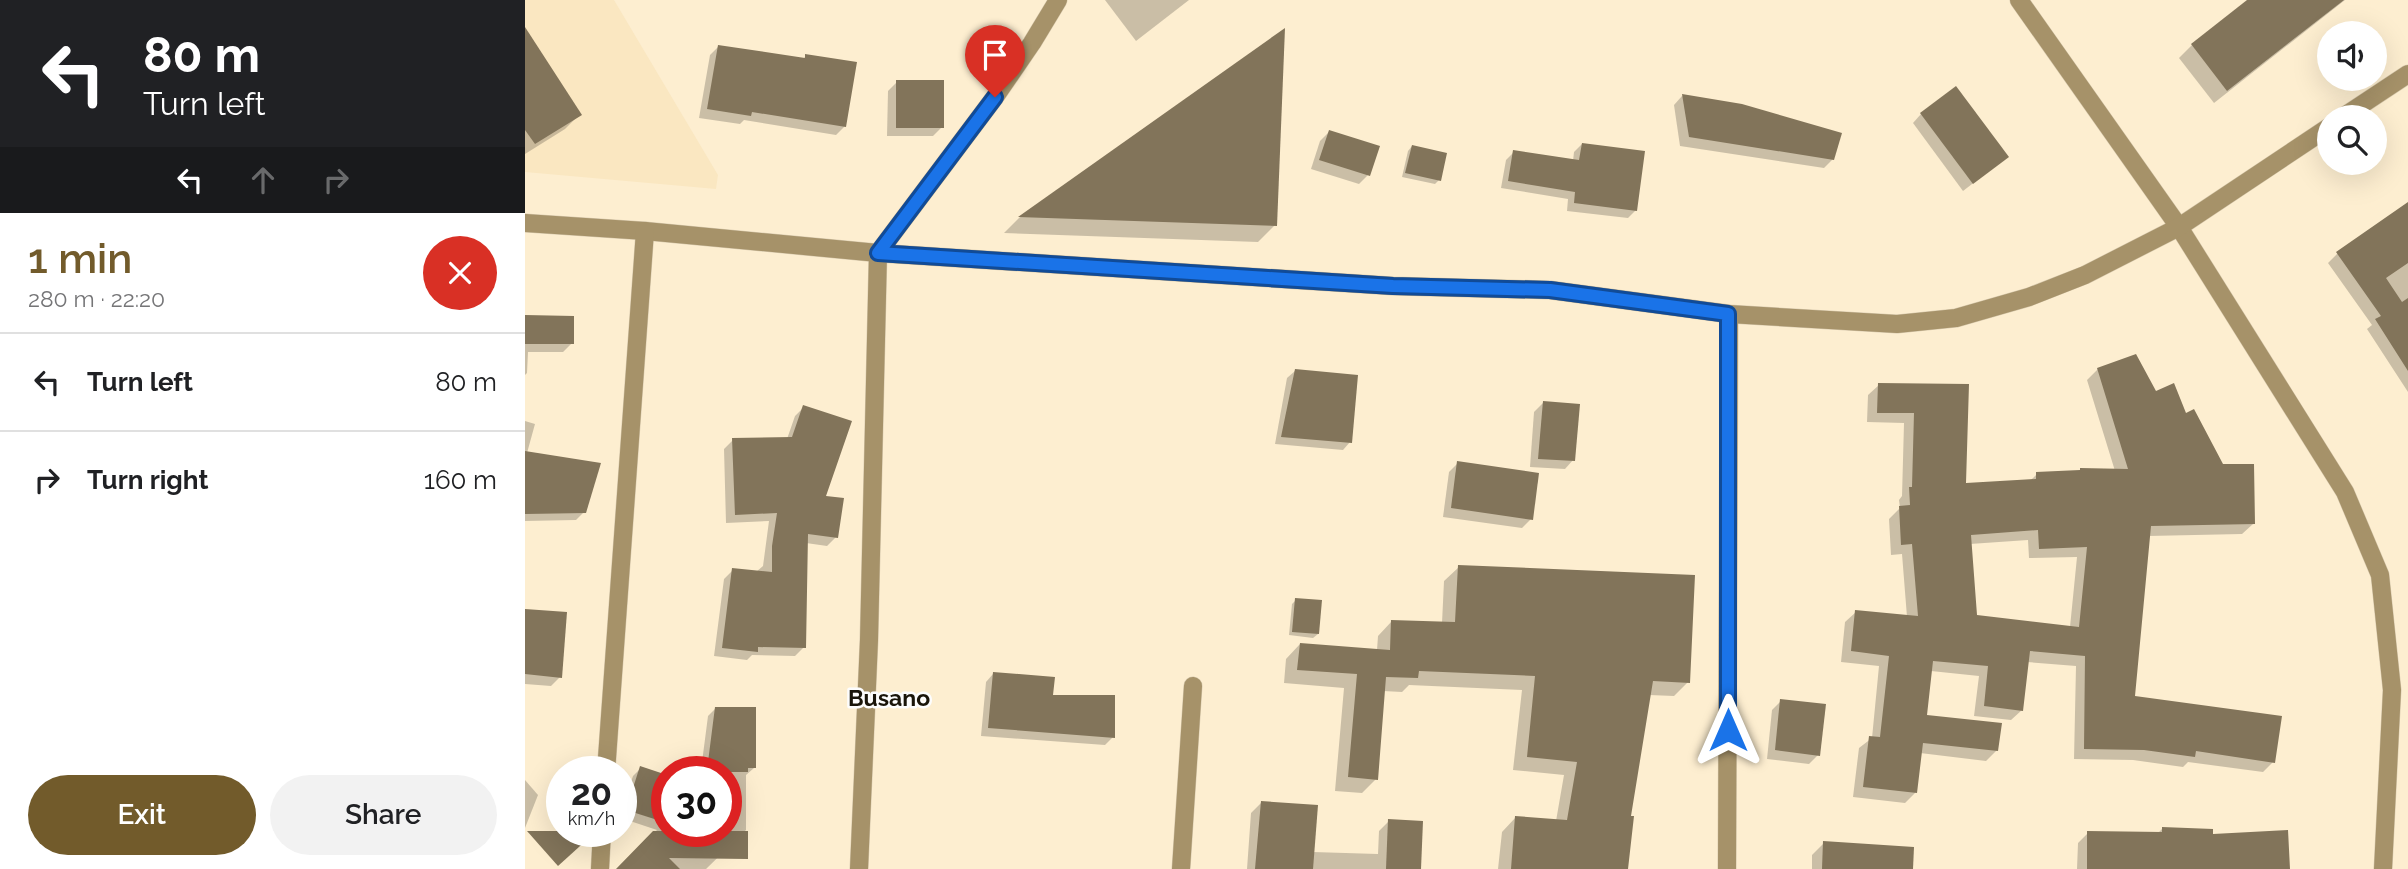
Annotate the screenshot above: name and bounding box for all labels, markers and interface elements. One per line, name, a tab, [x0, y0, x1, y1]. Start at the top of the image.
map controls	[2317, 21, 2387, 175]
button: sound	[2317, 21, 2387, 91]
pin	[965, 25, 1025, 97]
text: 80 m	[143, 26, 260, 83]
icon: left	[28, 28, 119, 119]
icon: arrive	[976, 36, 1014, 74]
text: Turn left	[143, 85, 265, 122]
button: search	[2317, 105, 2387, 175]
icon: left	[171, 161, 209, 199]
icon: ahead	[244, 161, 282, 199]
icon: right	[317, 161, 355, 199]
text: 1 min	[28, 234, 132, 283]
button: close	[423, 236, 497, 310]
text: 280 m · 22:20	[28, 285, 165, 312]
icon: left	[28, 363, 66, 401]
text: Turn left	[87, 367, 193, 397]
text: 80 m	[435, 367, 497, 397]
icon: right	[28, 461, 66, 499]
text: Turn right	[87, 465, 208, 495]
text: 160 m	[424, 465, 497, 495]
district label: Busano	[848, 684, 930, 711]
position arrow	[1691, 693, 1765, 767]
speed limit sign: 30	[651, 756, 742, 847]
text: 20	[571, 772, 612, 813]
button: Exit	[28, 775, 256, 855]
button: Share	[270, 775, 497, 855]
text: km/h	[568, 808, 615, 829]

